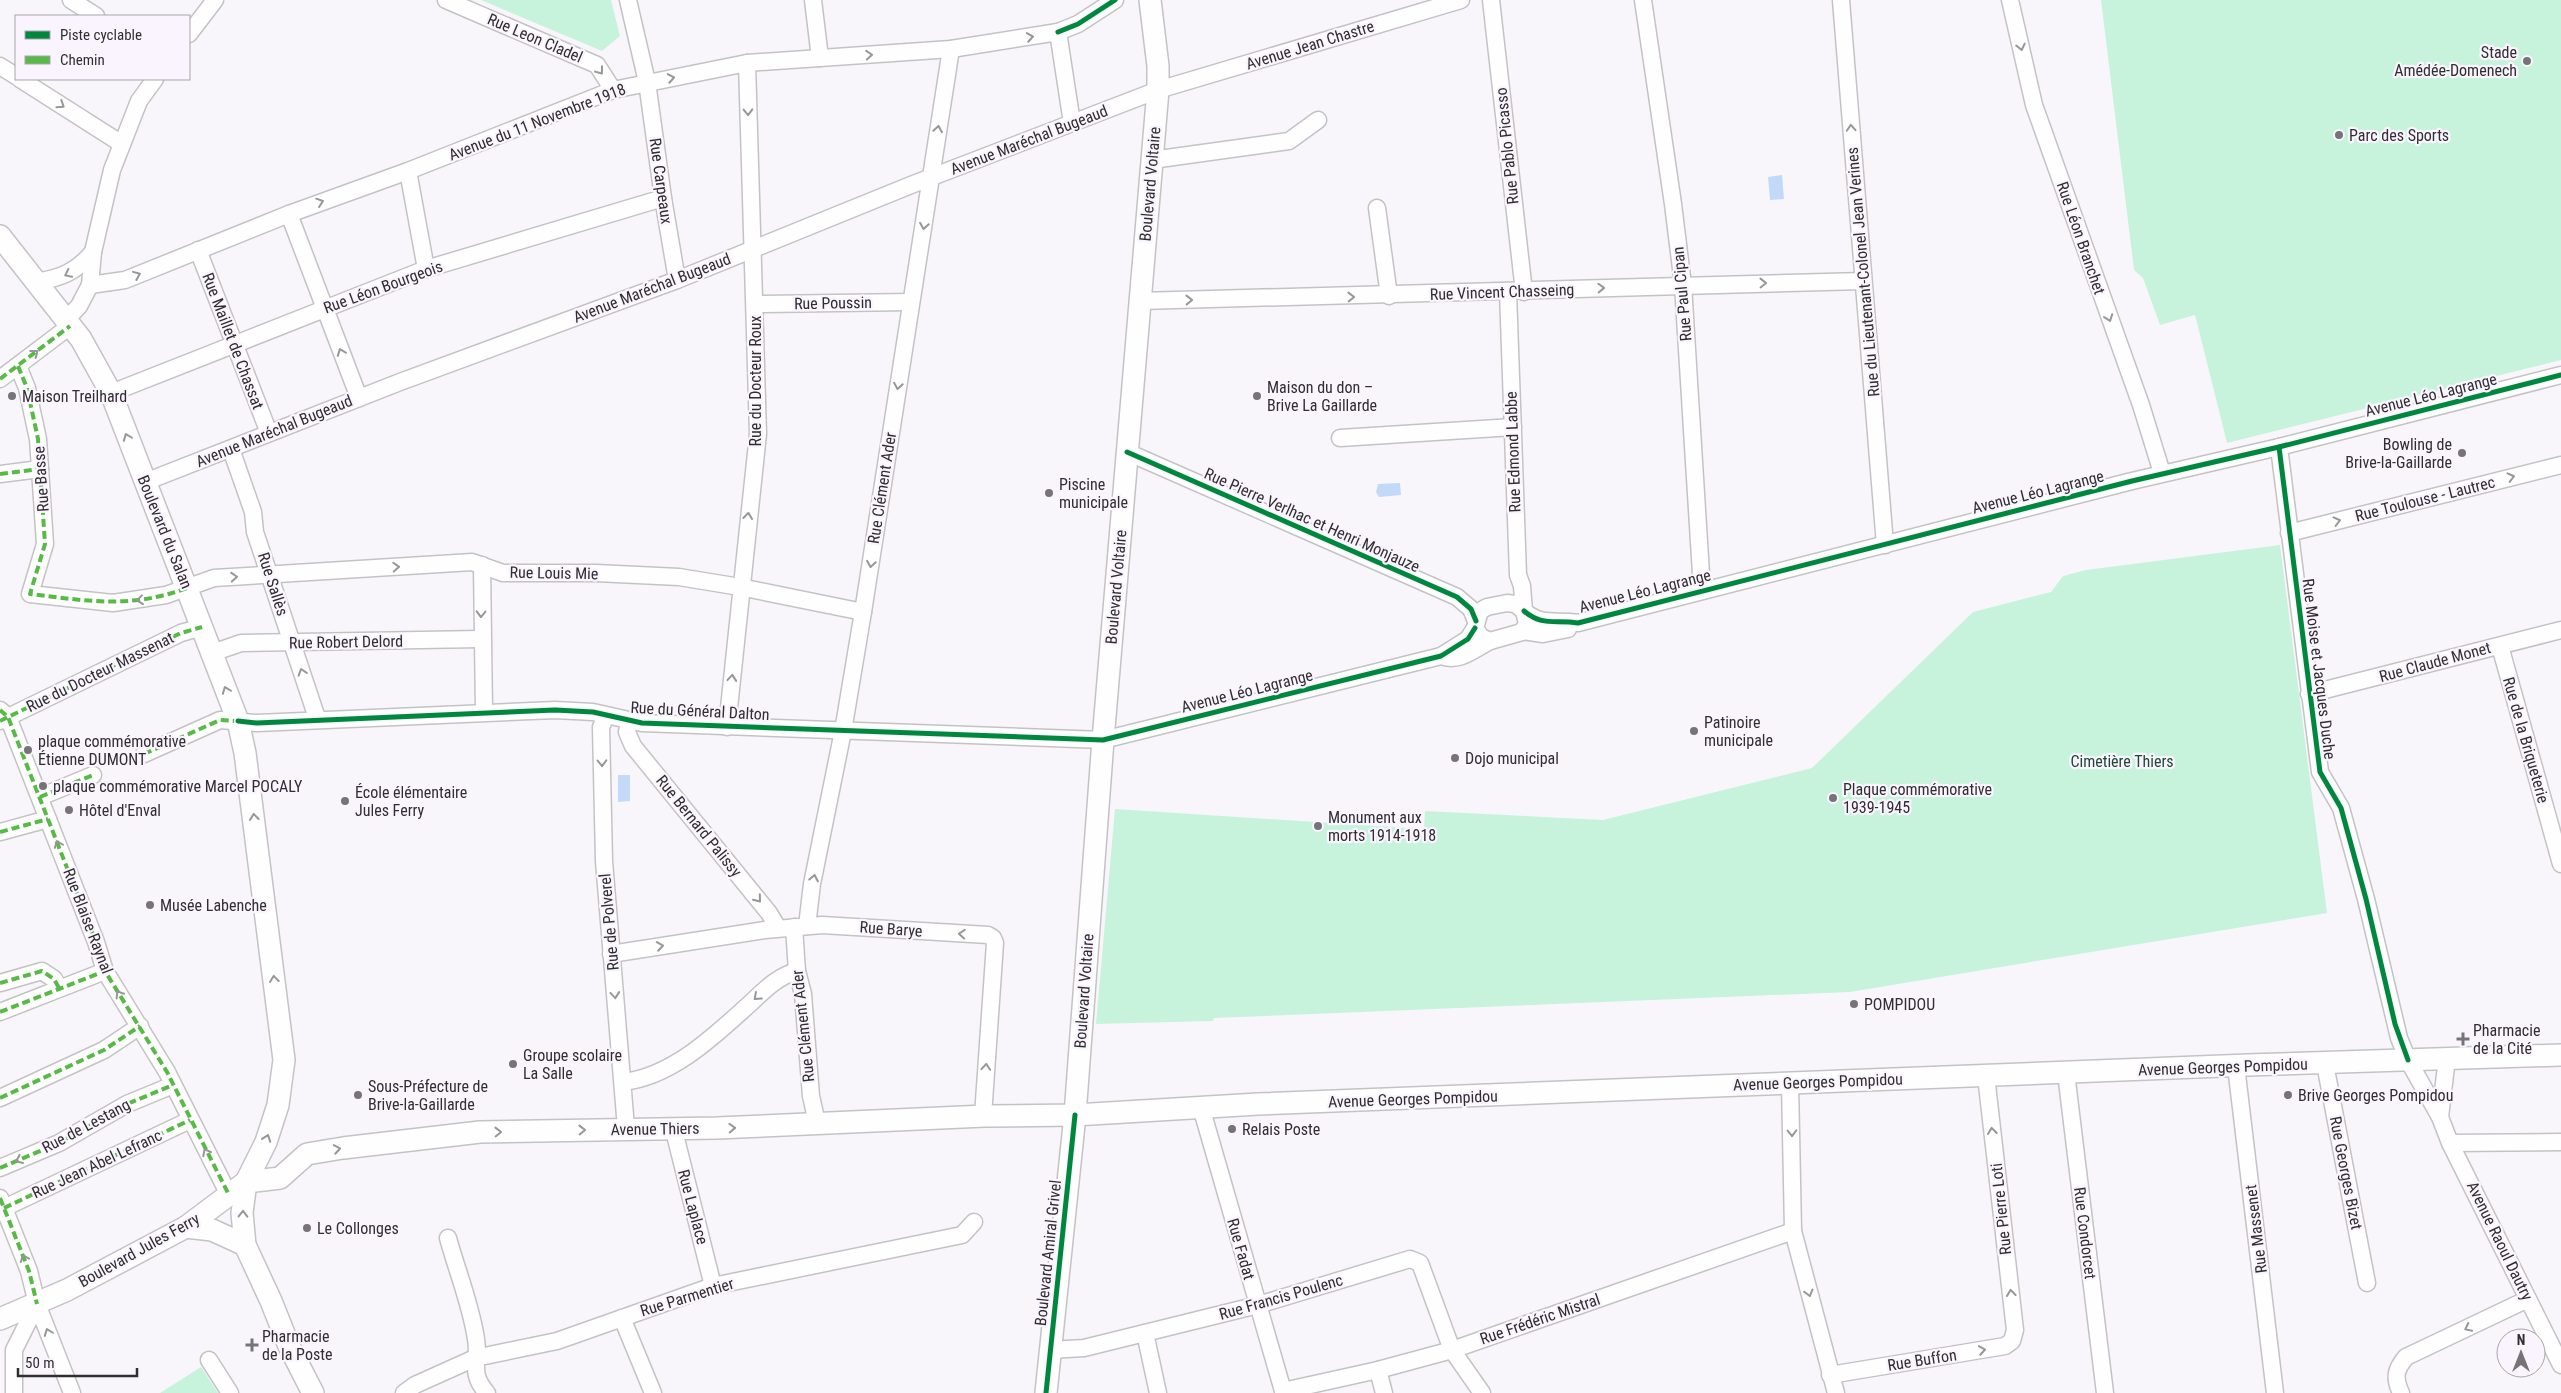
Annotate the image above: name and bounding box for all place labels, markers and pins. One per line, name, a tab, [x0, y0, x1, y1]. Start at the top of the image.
place label: Stade Amédée-Domenech	[2394, 43, 2517, 80]
marker: Stade Amédée-Domenech	[2521, 55, 2533, 67]
place label: Parc des Sports	[2349, 126, 2449, 145]
marker: Parc des Sports	[2333, 129, 2345, 141]
place label: Maison du don – Brive La Gaillarde	[1267, 378, 1377, 415]
place label: Maison Treilhard	[22, 387, 127, 406]
marker: Maison Treilhard	[6, 390, 18, 402]
marker: Maison du don – Brive La Gaillarde	[1251, 390, 1263, 402]
place label: Bowling de Brive-la-Gaillarde	[2345, 435, 2452, 472]
marker: Bowling de Brive-la-Gaillarde	[2456, 447, 2468, 459]
place label: Piscine municipale	[1059, 475, 1128, 512]
marker: Piscine municipale	[1043, 487, 1055, 499]
place label: Patinoire municipale	[1704, 713, 1773, 750]
marker: Patinoire municipale	[1688, 725, 1700, 737]
place label: plaque commémorative Étienne DUMONT	[38, 732, 186, 769]
marker: plaque commémorative Étienne DUMONT	[22, 744, 34, 756]
place label: Dojo municipal	[1465, 749, 1559, 768]
marker: Dojo municipal	[1449, 752, 1461, 764]
place label: plaque commémorative Marcel POCALY	[53, 777, 303, 796]
marker: plaque commémorative Marcel POCALY	[37, 780, 49, 792]
place label: Plaque commémorative 1939-1945	[1843, 780, 1992, 817]
place label: École élémentaire Jules Ferry	[355, 783, 467, 820]
marker: Plaque commémorative 1939-1945	[1827, 792, 1839, 804]
marker: École élémentaire Jules Ferry	[339, 795, 351, 807]
place label: Hôtel d'Enval	[79, 801, 161, 820]
marker: Hôtel d'Enval	[63, 804, 75, 816]
place label: Monument aux morts 1914-1918	[1328, 808, 1436, 845]
marker: Monument aux morts 1914-1918	[1312, 820, 1324, 832]
place label: Musée Labenche	[160, 896, 267, 915]
marker: Musée Labenche	[144, 899, 156, 911]
place label: POMPIDOU	[1864, 995, 1935, 1014]
marker: POMPIDOU	[1848, 998, 1860, 1010]
place label: Pharmacie de la Cité	[2473, 1021, 2540, 1058]
marker: Pharmacie de la Cité	[2457, 1033, 2469, 1045]
place label: Groupe scolaire La Salle	[523, 1046, 622, 1083]
marker: Groupe scolaire La Salle	[507, 1058, 519, 1070]
place label: Sous-Préfecture de Brive-la-Gaillarde	[368, 1077, 488, 1114]
place label: Brive Georges Pompidou	[2298, 1086, 2453, 1105]
marker: Sous-Préfecture de Brive-la-Gaillarde	[352, 1089, 364, 1101]
marker: Brive Georges Pompidou	[2282, 1089, 2294, 1101]
place label: Relais Poste	[1242, 1120, 1320, 1139]
marker: Relais Poste	[1226, 1123, 1238, 1135]
place label: Le Collonges	[317, 1219, 399, 1238]
marker: Le Collonges	[301, 1222, 313, 1234]
place label: Pharmacie de la Poste	[262, 1327, 332, 1364]
marker: Pharmacie de la Poste	[246, 1339, 258, 1351]

